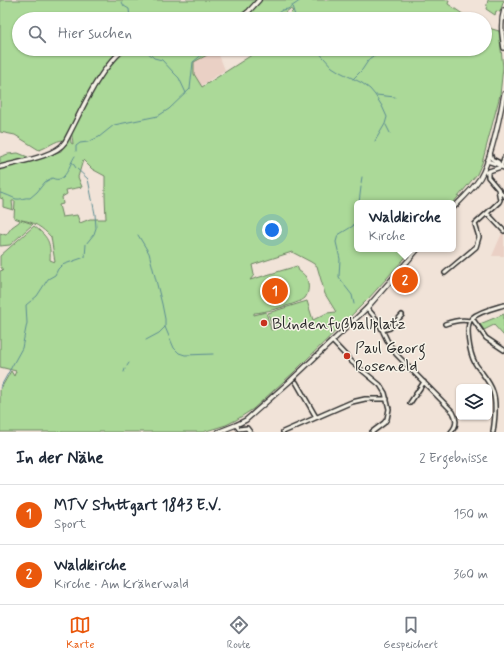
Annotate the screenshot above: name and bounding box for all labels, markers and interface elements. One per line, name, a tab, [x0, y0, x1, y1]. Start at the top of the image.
search box	[12, 12, 492, 56]
icon: search	[26, 23, 48, 45]
text: Hier suchen	[58, 24, 132, 44]
popup	[354, 200, 456, 252]
text: Waldkirche	[369, 208, 441, 228]
your location	[262, 220, 282, 240]
text: Kirche	[369, 228, 405, 245]
pin: 2	[392, 265, 418, 295]
pin: 1	[262, 276, 288, 306]
place label: Blindenfußballplatz	[272, 314, 406, 335]
marker: Blindenfußballplatz	[259, 318, 269, 328]
place label: Paul Georg Roseneld	[355, 338, 426, 377]
marker: Paul Georg Roseneld	[342, 351, 352, 361]
map controls	[456, 384, 492, 420]
button: layers	[456, 384, 492, 420]
text: In der Nähe	[16, 447, 104, 469]
text: 2 Ergebnisse	[419, 450, 488, 467]
text: MTV Stuttgart 1843 E.V.	[54, 496, 221, 516]
text: 1	[26, 506, 32, 523]
text: 150 m	[454, 506, 488, 523]
text: Sport	[54, 516, 86, 533]
text: Waldkirche	[54, 556, 127, 576]
text: 2	[26, 566, 32, 583]
text: 360 m	[453, 566, 488, 583]
text: Kirche · Am Kräherwald	[54, 576, 189, 593]
tab: Karte	[66, 614, 94, 652]
tab: Route	[227, 614, 251, 652]
tab: Gespeichert	[383, 614, 438, 652]

